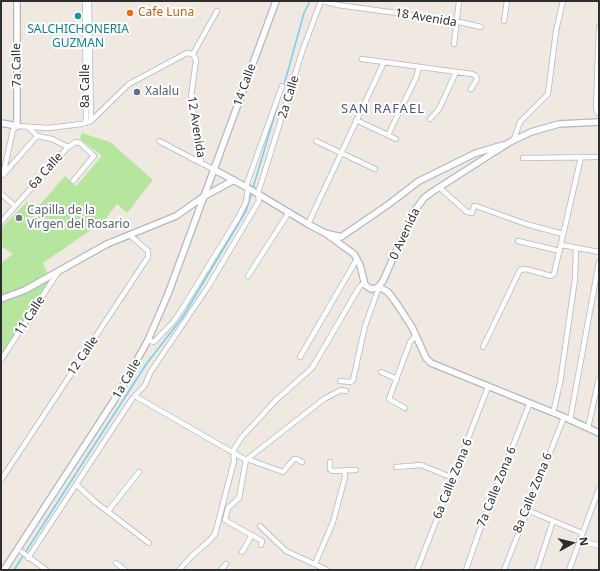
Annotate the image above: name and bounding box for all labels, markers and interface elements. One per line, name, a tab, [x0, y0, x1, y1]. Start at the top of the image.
place label: Cafe Luna	[138, 6, 194, 20]
street label: 18 Avenida	[394, 6, 458, 30]
marker: Cafe Luna	[125, 8, 135, 18]
marker: SALCHICHONERIA GUZMAN	[73, 11, 83, 21]
place label: SALCHICHONERIA GUZMAN	[27, 23, 129, 51]
street label: 7a Calle	[9, 43, 25, 87]
street label: 14 Calle	[231, 62, 259, 108]
street label: 8a Calle	[79, 64, 93, 108]
street label: 2a Calle	[276, 74, 302, 120]
place label: Xalalu	[145, 85, 179, 99]
marker: Xalalu	[132, 87, 142, 97]
street label: 12 Avenida	[184, 95, 208, 159]
district label: SAN RAFAEL	[341, 101, 425, 117]
street label: 6a Calle	[26, 150, 66, 192]
place label: Capilla de la Virgen del Rosario	[27, 204, 130, 232]
street label: 0 Avenida	[387, 206, 423, 262]
marker: Capilla de la Virgen del Rosario	[14, 213, 24, 223]
street label: 11 Calle	[12, 294, 48, 338]
street label: 12 Calle	[65, 334, 101, 378]
street label: 1a Calle	[110, 356, 144, 402]
street label: 6a Calle Zona 6	[430, 437, 476, 521]
street label: 7a Calle Zona 6	[474, 445, 520, 529]
street label: 8a Calle Zona 6	[510, 451, 556, 535]
north arrow	[552, 523, 592, 563]
text: N	[576, 536, 592, 547]

